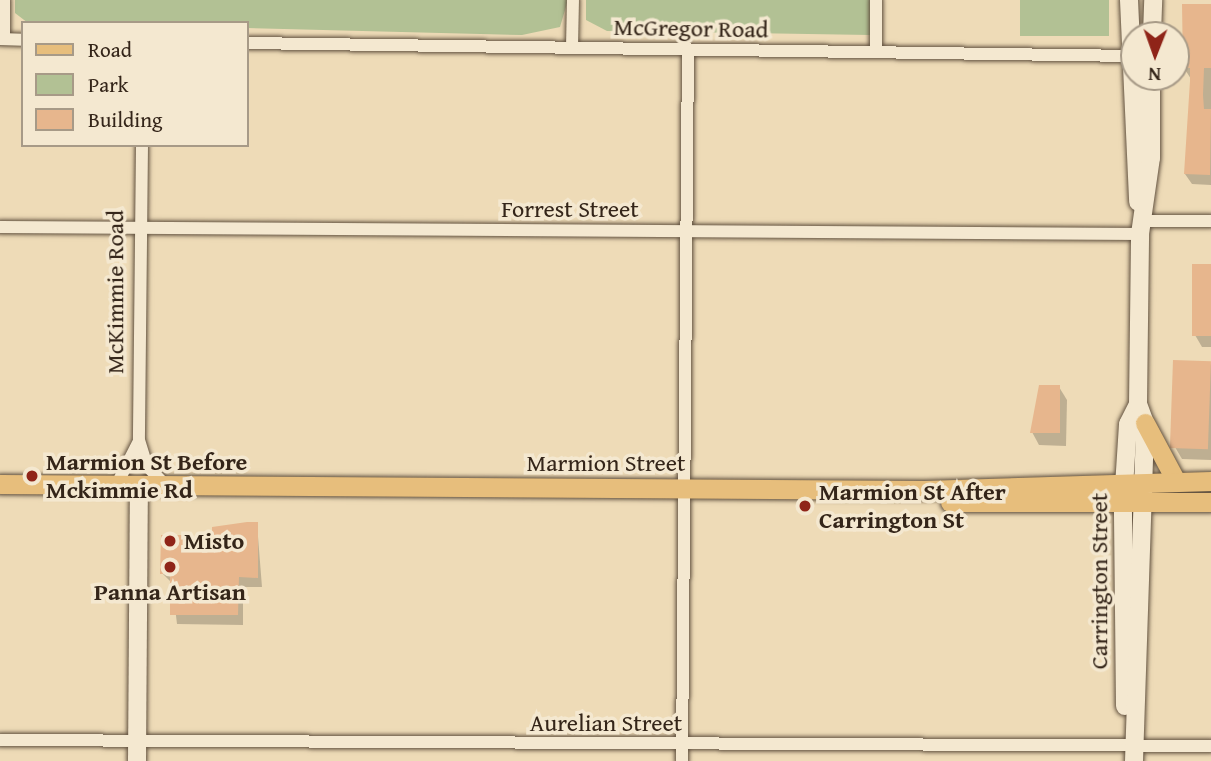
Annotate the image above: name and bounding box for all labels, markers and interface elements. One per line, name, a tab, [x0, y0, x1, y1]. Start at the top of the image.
street label: McGregor Road	[613, 12, 769, 44]
legend	[21, 21, 248, 147]
north arrow	[1120, 21, 1190, 91]
text: Road	[88, 34, 132, 65]
text: N	[1148, 61, 1161, 89]
text: Park	[88, 69, 129, 100]
text: Building	[88, 104, 162, 135]
street label: Forrest Street	[501, 195, 639, 223]
street label: McKimmie Road	[101, 210, 129, 374]
place label: Marmion St Before Mckimmie Rd	[46, 448, 247, 504]
street label: Marmion Street	[527, 449, 685, 477]
marker: Marmion St Before Mckimmie Rd	[24, 468, 40, 484]
place label: Marmion St After Carrington St	[819, 478, 1006, 534]
street label: Carrington Street	[1085, 493, 1113, 669]
marker: Marmion St After Carrington St	[797, 498, 813, 514]
place label: Misto	[184, 527, 244, 555]
marker: Misto	[162, 533, 178, 549]
marker: Panna Artisan	[162, 559, 178, 575]
place label: Panna Artisan	[94, 578, 246, 606]
street label: Aurelian Street	[530, 709, 682, 737]

